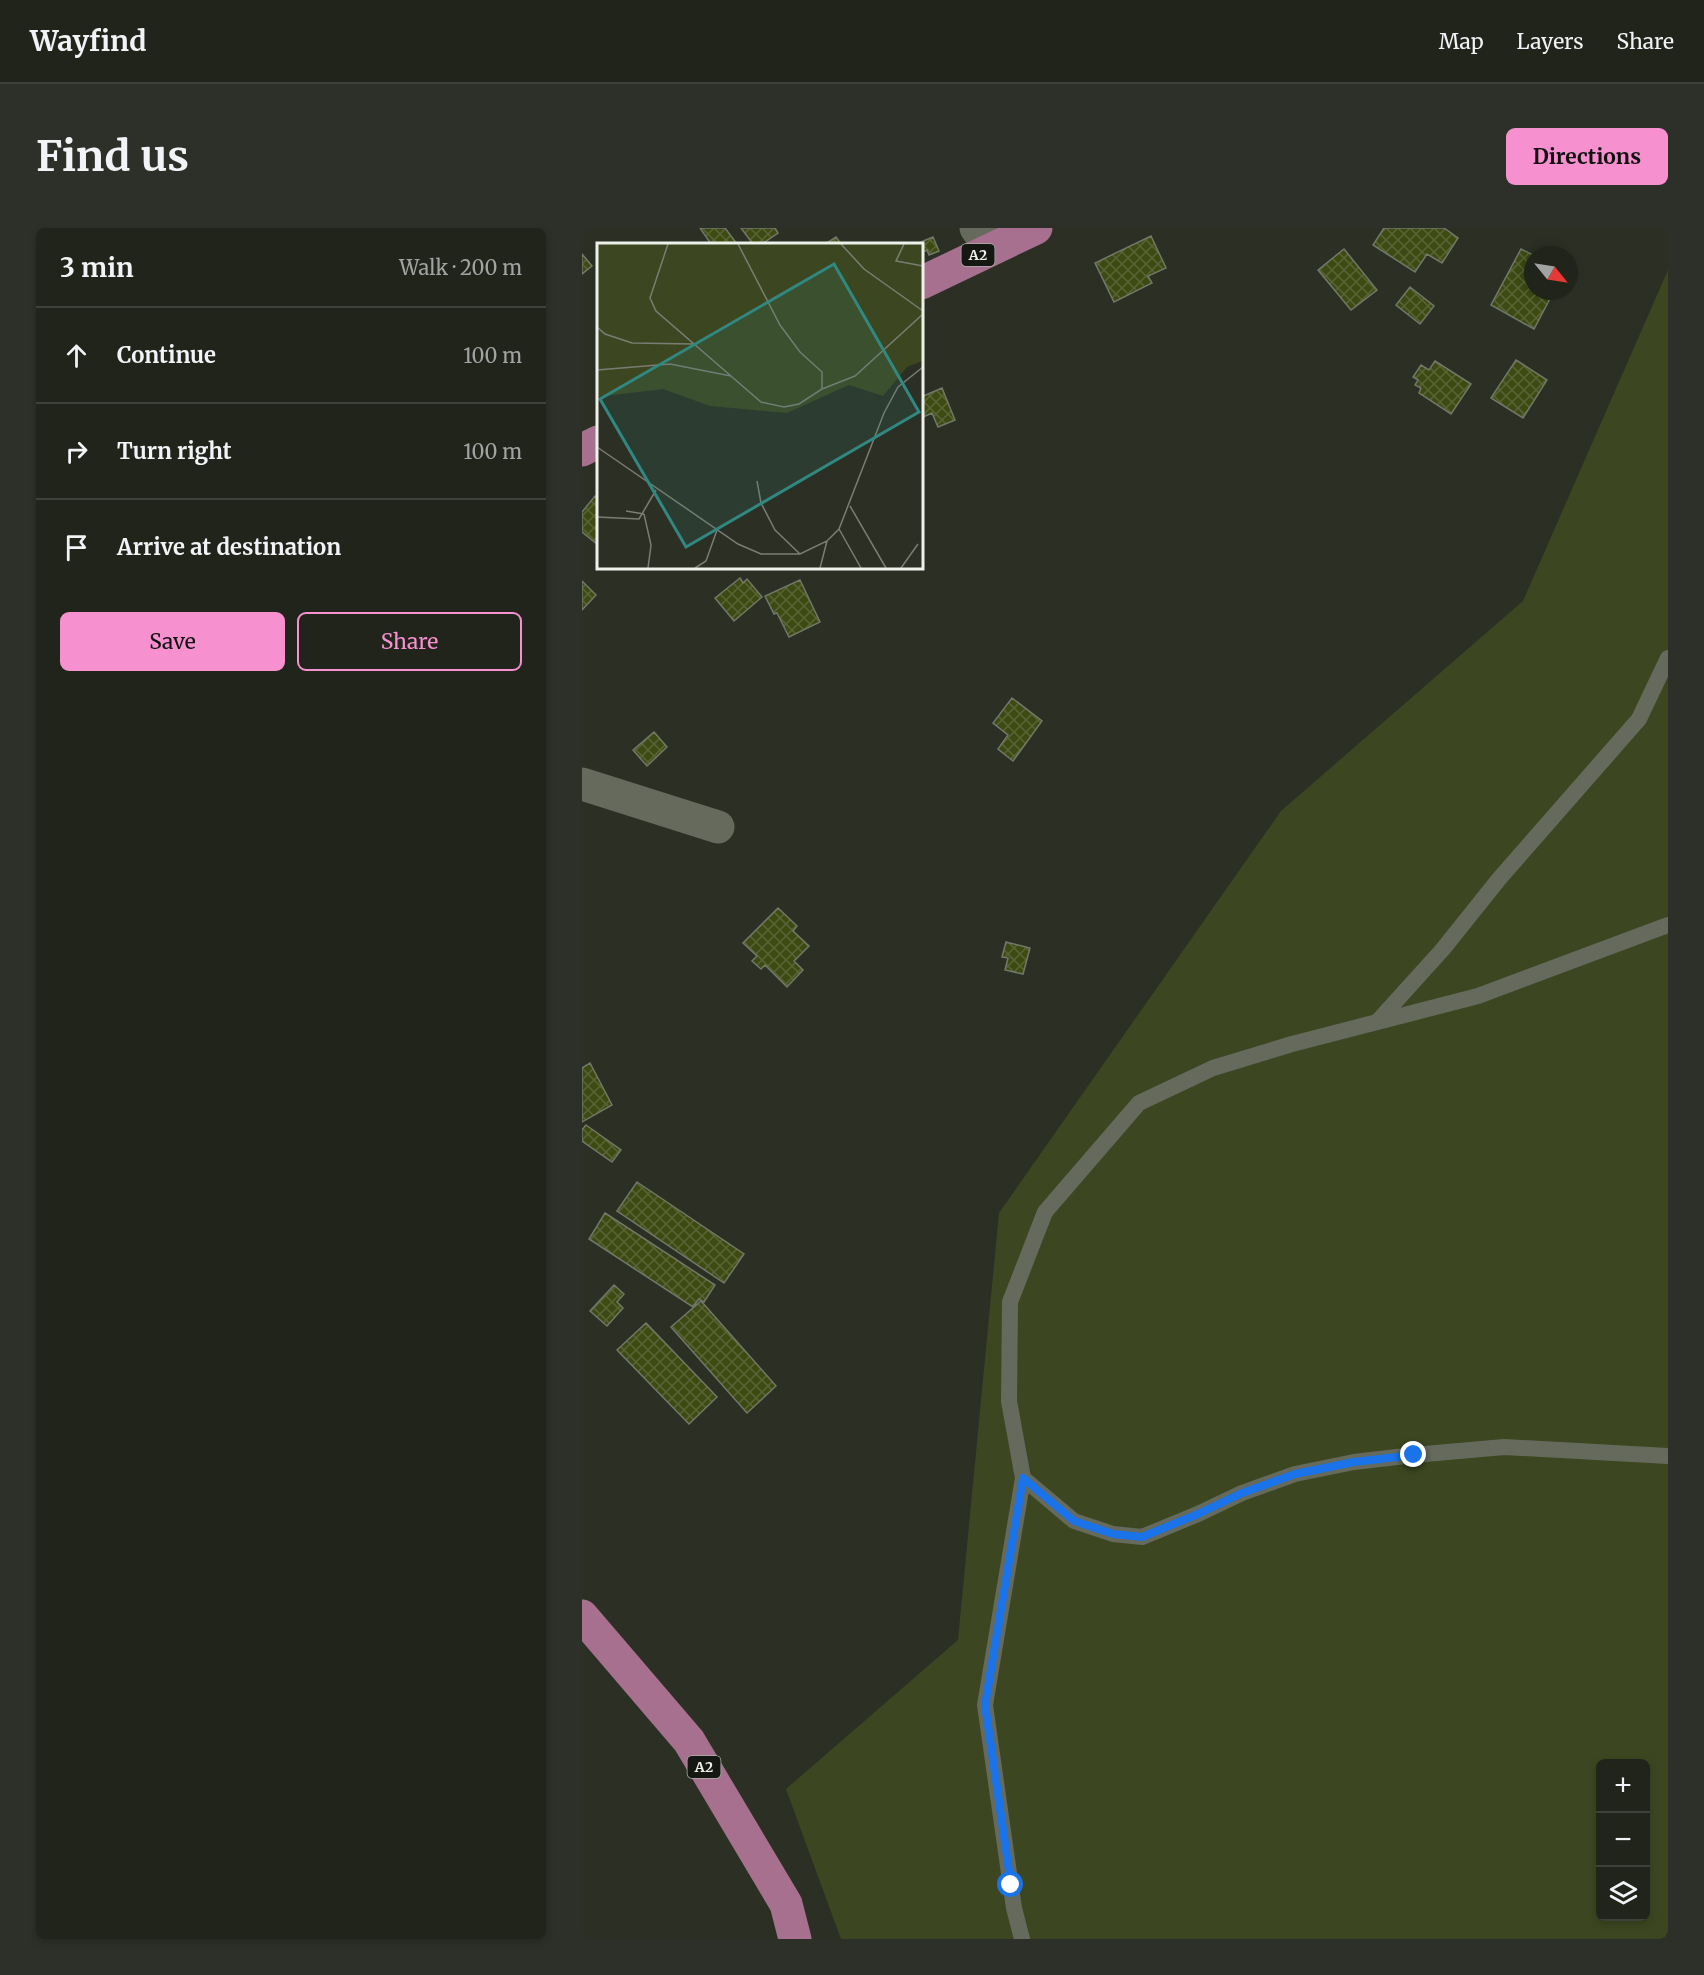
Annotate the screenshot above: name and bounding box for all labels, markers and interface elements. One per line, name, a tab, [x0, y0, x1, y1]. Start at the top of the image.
text: Wayfind	[30, 23, 146, 59]
text: Map	[1439, 28, 1484, 55]
text: Layers	[1517, 28, 1584, 55]
text: Share	[1617, 28, 1674, 55]
button: Directions	[1506, 128, 1668, 185]
text: Find us	[36, 130, 189, 182]
inset map	[597, 243, 922, 568]
road number: A2	[962, 244, 994, 266]
north arrow	[1524, 246, 1578, 300]
text: 3 min	[60, 251, 134, 284]
text: Walk · 200 m	[399, 255, 522, 280]
icon: ahead	[60, 339, 93, 372]
text: Continue	[117, 341, 216, 369]
text: 100 m	[463, 343, 522, 368]
icon: right	[60, 435, 93, 468]
text: Turn right	[117, 437, 231, 465]
text: 100 m	[463, 439, 522, 464]
icon: arrive	[60, 531, 93, 564]
text: Arrive at destination	[117, 533, 341, 561]
button: Save	[60, 612, 285, 671]
button: Share	[297, 612, 522, 671]
route end	[1400, 1441, 1426, 1467]
road number: A2	[688, 1756, 720, 1778]
map controls	[1596, 1759, 1650, 1921]
button: +	[1596, 1759, 1650, 1813]
button: −	[1596, 1813, 1650, 1867]
button: layers	[1596, 1867, 1650, 1921]
route start	[997, 1871, 1023, 1897]

